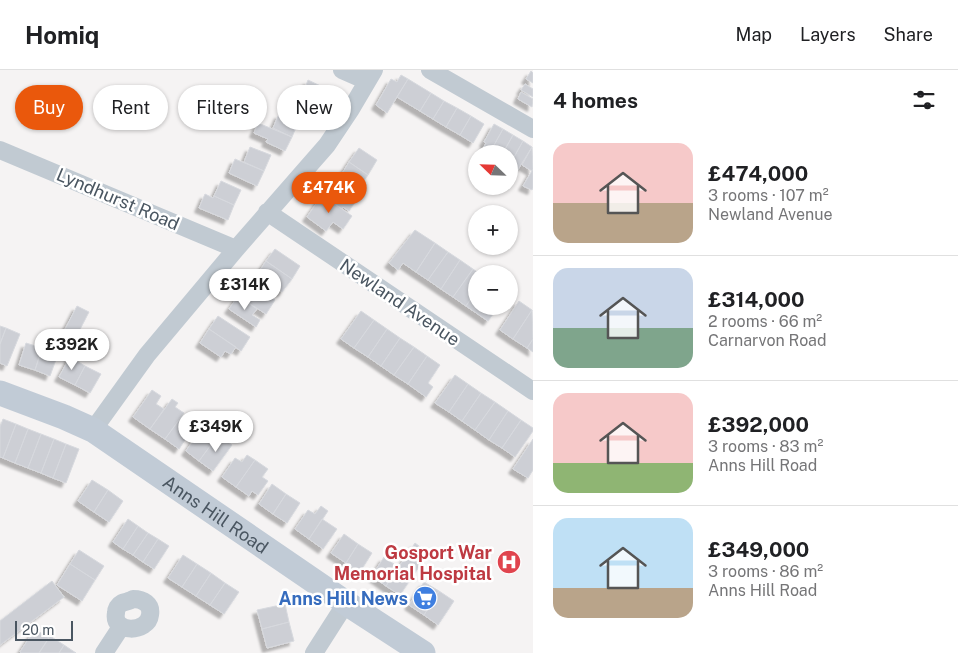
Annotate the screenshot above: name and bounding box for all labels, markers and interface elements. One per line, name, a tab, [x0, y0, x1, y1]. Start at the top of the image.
text: Homiq	[25, 21, 99, 49]
text: Map	[736, 24, 772, 45]
text: Layers	[800, 24, 856, 45]
text: Share	[884, 24, 933, 45]
chip: Buy	[15, 85, 83, 130]
chip: Rent	[93, 85, 168, 130]
chip: Filters	[178, 85, 267, 130]
chip: New	[277, 85, 351, 130]
icon: filters	[910, 86, 938, 114]
text: 4 homes	[553, 88, 638, 113]
north arrow	[468, 145, 518, 195]
map controls	[468, 145, 518, 315]
text: £474,000	[708, 161, 808, 186]
icon: home	[593, 163, 653, 223]
street label: Lyndhurst Road	[53, 164, 183, 234]
pin: £474K	[294, 172, 364, 214]
text: £474K	[303, 178, 355, 197]
text: 3 rooms · 107 m²	[708, 186, 829, 205]
button: +	[468, 205, 518, 255]
text: Newland Avenue	[708, 205, 833, 224]
street label: Newland Avenue	[336, 254, 464, 350]
button: −	[468, 265, 518, 315]
pin: £314K	[210, 268, 280, 311]
text: £314K	[220, 275, 270, 294]
text: £314,000	[708, 287, 805, 312]
icon: home	[593, 288, 653, 348]
text: 2 rooms · 66 m²	[708, 312, 822, 331]
pin: £392K	[37, 328, 107, 371]
text: Carnarvon Road	[708, 331, 827, 350]
text: £392K	[45, 335, 99, 354]
pin: £349K	[181, 410, 251, 453]
text: £392,000	[708, 412, 809, 437]
icon: home	[593, 413, 653, 473]
text: £349K	[189, 417, 243, 436]
text: 3 rooms · 83 m²	[708, 437, 823, 456]
text: Anns Hill Road	[708, 456, 817, 475]
street label: Anns Hill Road	[159, 471, 273, 557]
text: £349,000	[708, 537, 809, 562]
icon: home	[593, 538, 653, 598]
place label: Gosport War Memorial Hospital	[334, 542, 493, 584]
hospital icon: Gosport War Memorial Hospital	[496, 549, 522, 575]
text: 3 rooms · 86 m²	[708, 562, 823, 581]
text: Anns Hill Road	[708, 581, 817, 600]
supermarket icon: Anns Hill News	[412, 585, 438, 611]
place label: Anns Hill News	[279, 588, 408, 609]
scale bar	[15, 618, 72, 641]
text: 20 m	[22, 622, 54, 638]

